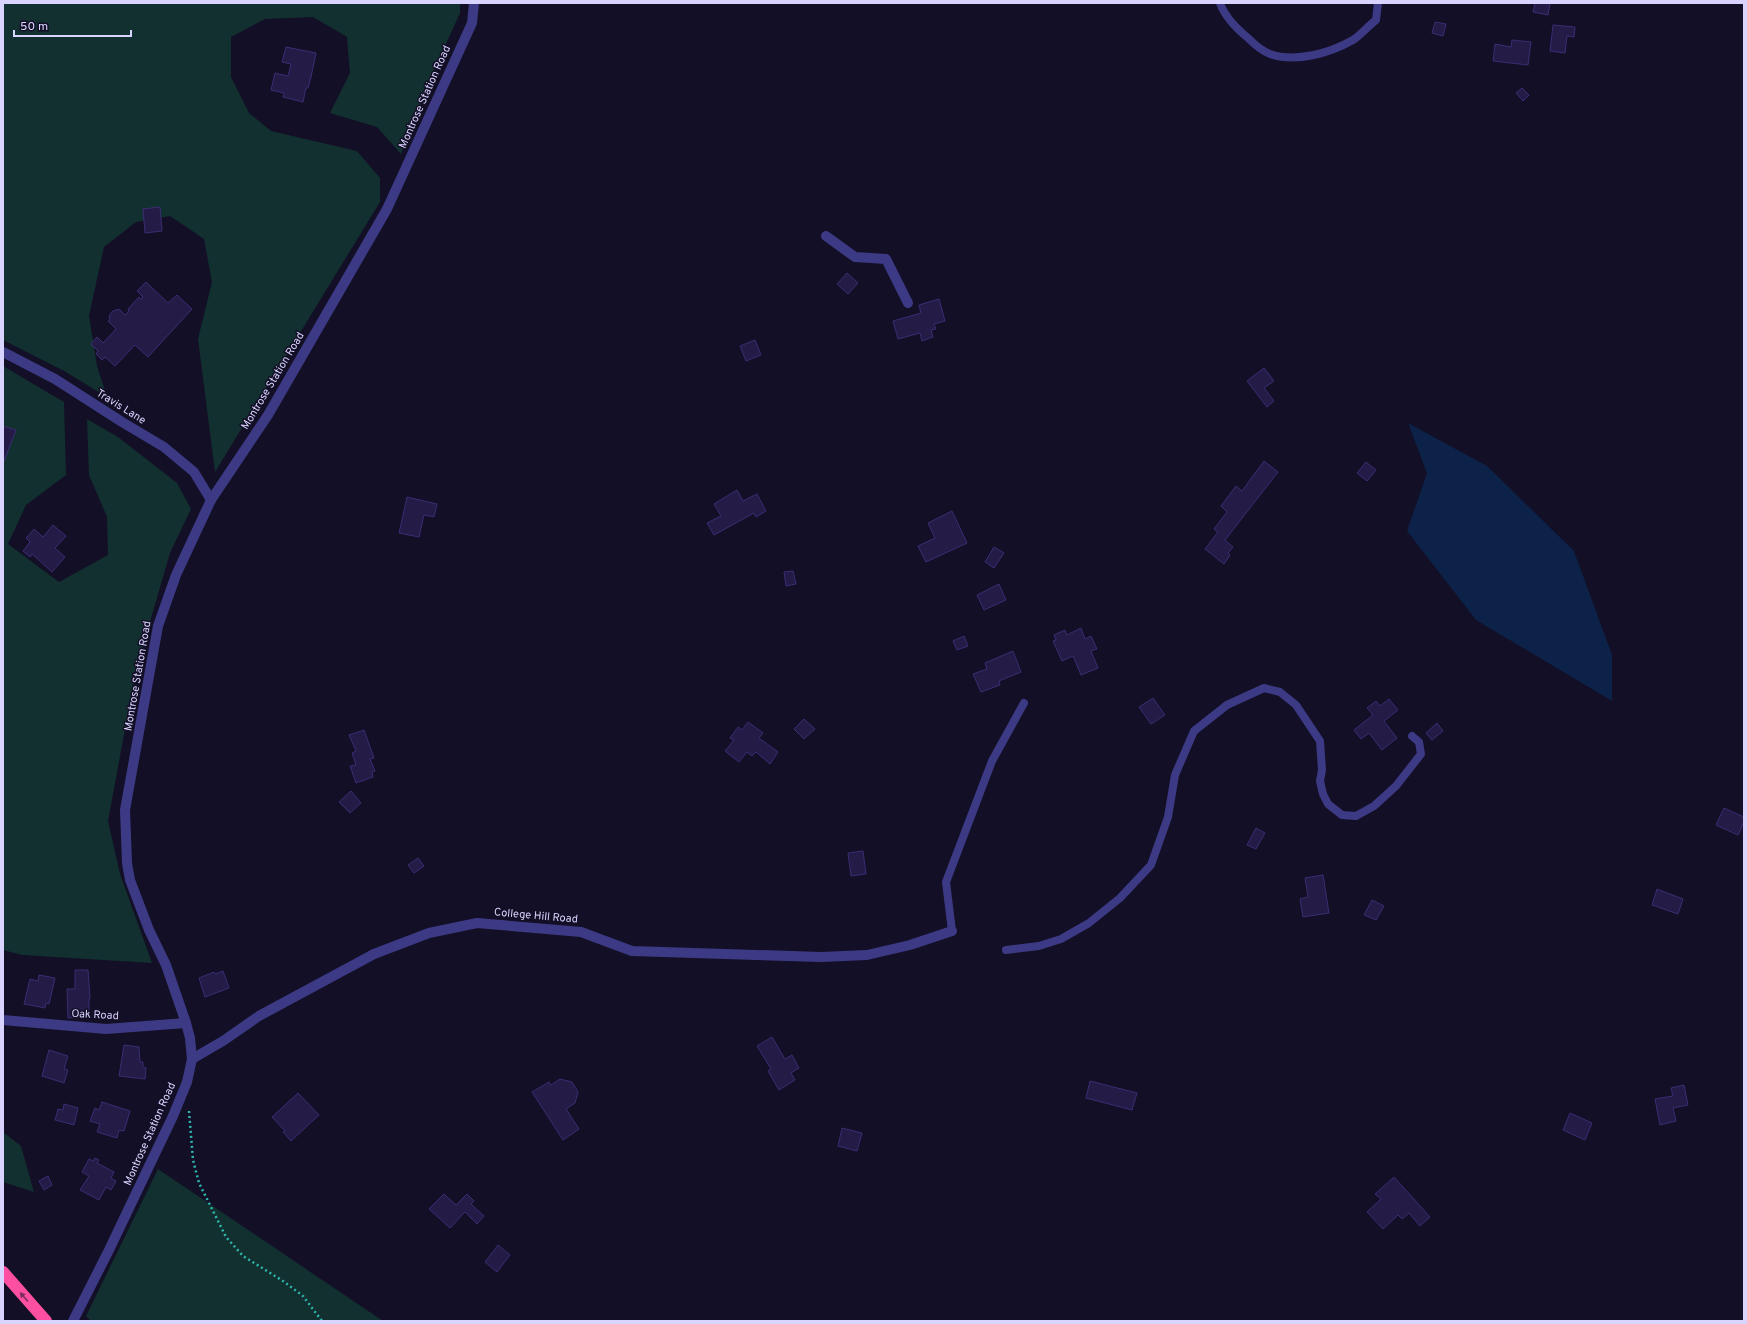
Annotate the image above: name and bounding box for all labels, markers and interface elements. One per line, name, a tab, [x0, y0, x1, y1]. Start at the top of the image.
scale bar	[14, 12, 131, 38]
text: 50 m	[20, 19, 48, 35]
street label: Montrose Station Road	[396, 43, 454, 151]
street label: Montrose Station Road	[238, 330, 308, 432]
street label: Travis Lane	[94, 386, 148, 428]
street label: Montrose Station Road	[121, 620, 155, 732]
street label: College Hill Road	[493, 905, 579, 927]
street label: Oak Road	[71, 1007, 119, 1023]
street label: Montrose Station Road	[121, 1080, 179, 1188]
one-way arrow	[20, 1291, 29, 1302]

